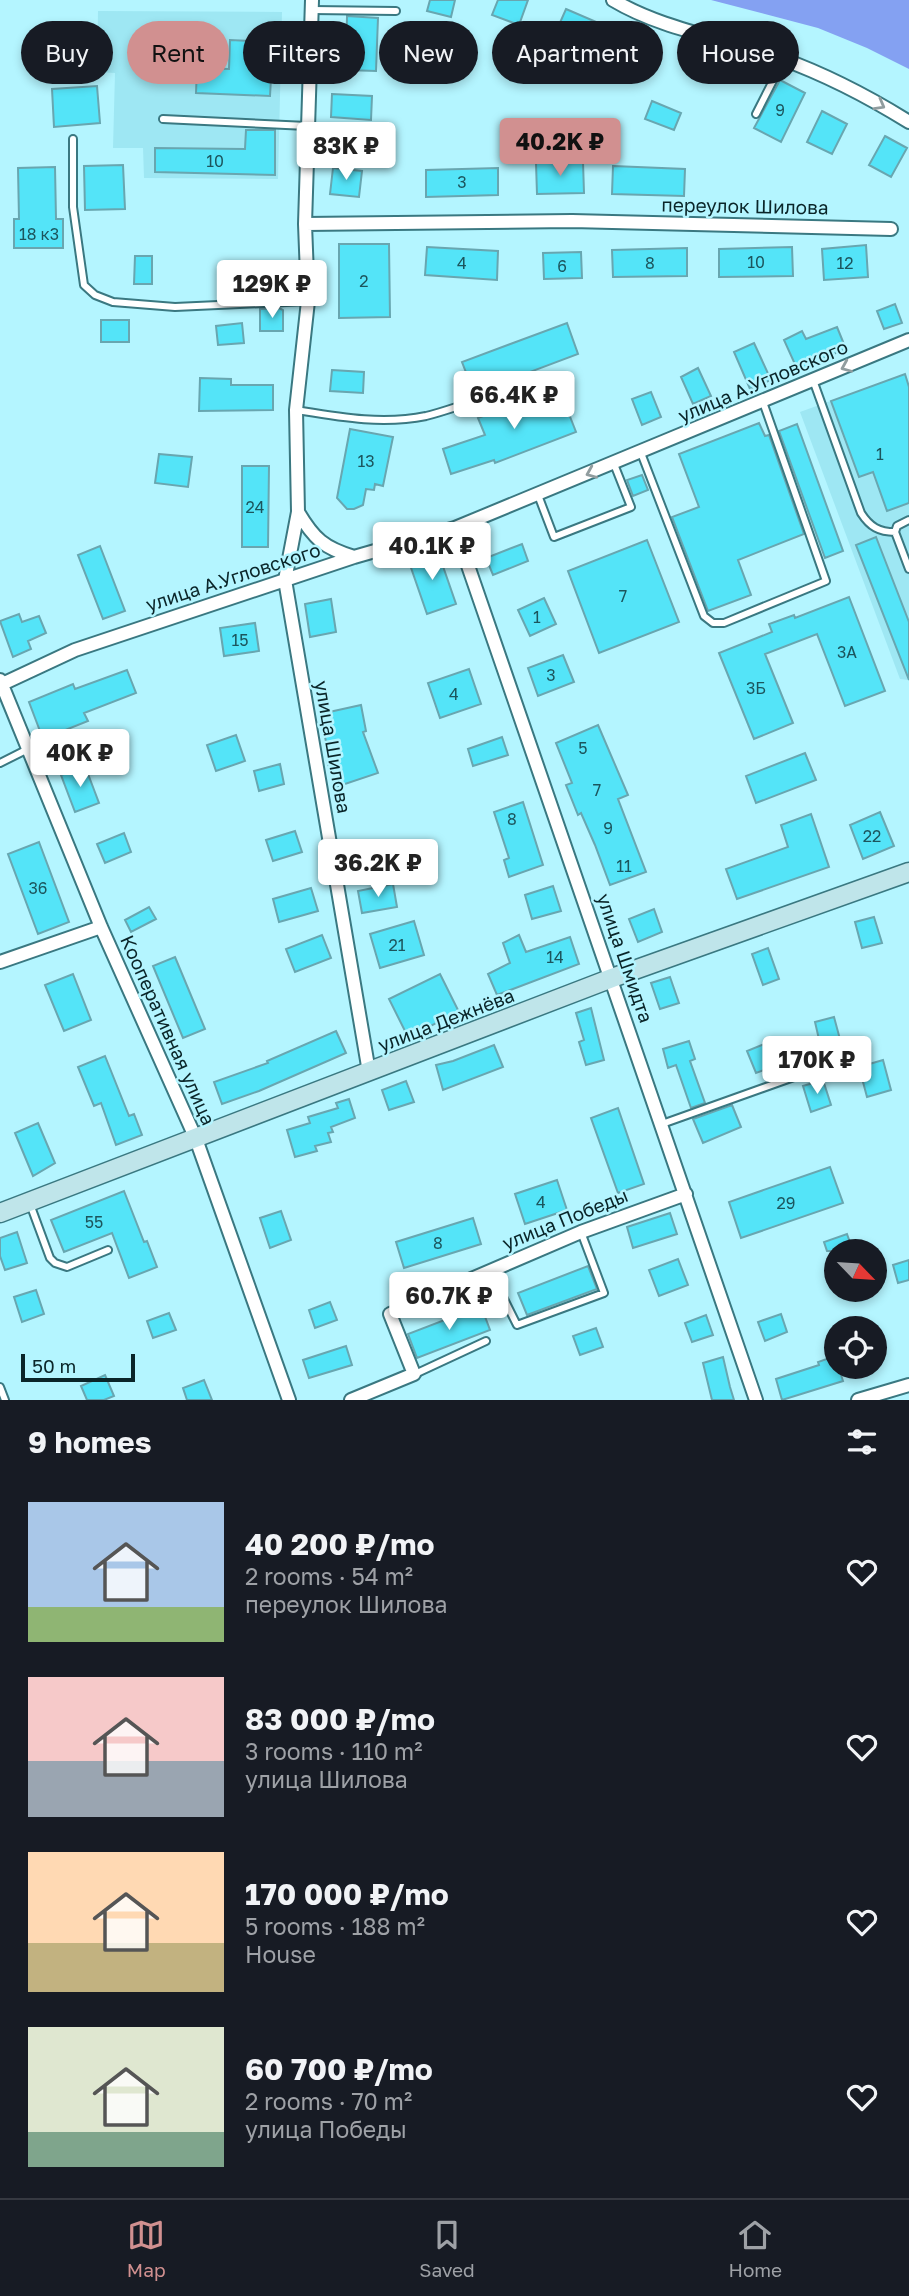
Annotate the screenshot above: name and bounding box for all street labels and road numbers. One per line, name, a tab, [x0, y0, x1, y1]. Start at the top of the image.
street label: переулок Шилова	[661, 193, 829, 218]
street label: улица А.Угловского	[674, 334, 851, 427]
street label: улица А.Угловского	[143, 537, 323, 616]
street label: улица Шилова	[310, 679, 356, 815]
street label: улица Шмидта	[593, 890, 658, 1025]
street label: Кооперативная улица	[116, 931, 221, 1128]
street label: улица Дежнёва	[374, 983, 517, 1056]
street label: улица Победы	[499, 1183, 631, 1254]

